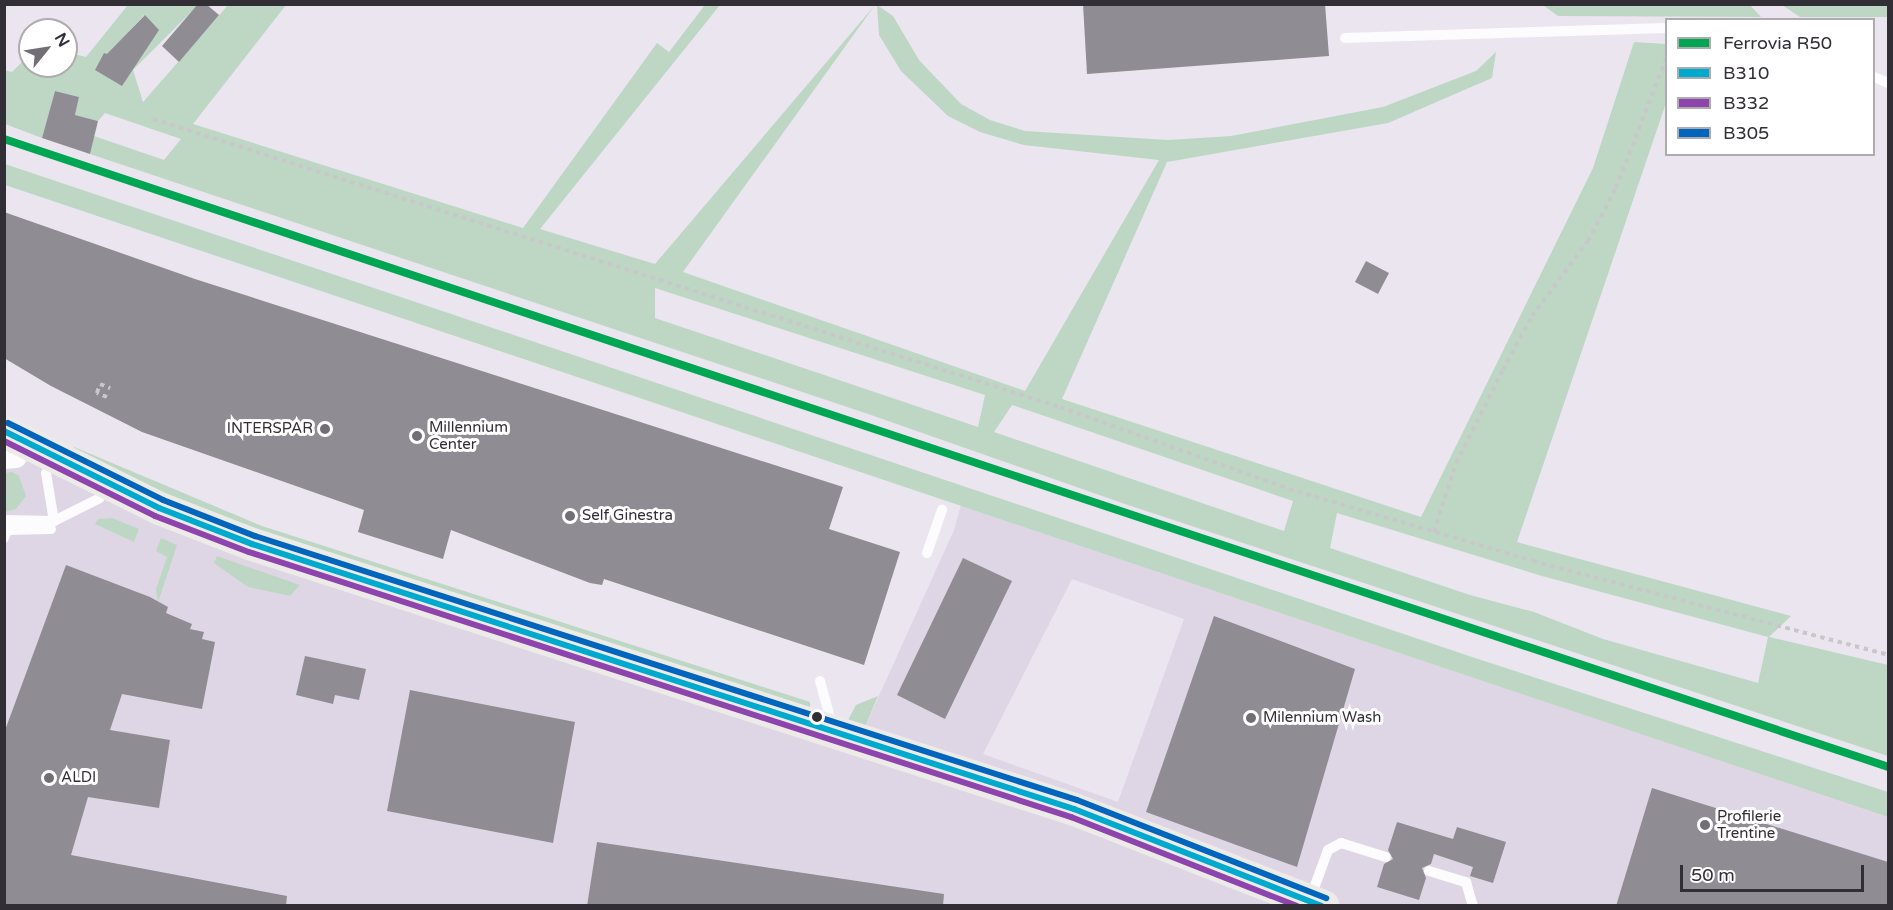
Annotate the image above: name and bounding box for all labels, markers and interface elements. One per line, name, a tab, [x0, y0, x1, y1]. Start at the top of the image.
north arrow	[18, 18, 78, 78]
legend	[1665, 18, 1875, 156]
text: N	[50, 29, 74, 51]
text: Ferrovia R50	[1723, 32, 1832, 54]
text: B310	[1723, 62, 1769, 84]
text: B332	[1723, 92, 1769, 114]
text: B305	[1723, 122, 1769, 144]
place label: Millennium Center	[429, 418, 508, 453]
place label: INTERSPAR	[227, 420, 313, 438]
marker: INTERSPAR	[318, 422, 332, 436]
marker: Millennium Center	[410, 429, 424, 443]
place label: Self Ginestra	[582, 507, 673, 525]
marker: Self Ginestra	[563, 509, 577, 523]
place label: Milennium Wash	[1263, 709, 1381, 727]
unlabelled marker	[811, 711, 823, 723]
marker: Milennium Wash	[1244, 711, 1258, 725]
place label: ALDI	[61, 769, 96, 787]
marker: ALDI	[42, 771, 56, 785]
place label: Profilerie Trentine	[1717, 807, 1781, 842]
marker: Profilerie Trentine	[1698, 818, 1712, 832]
scale bar	[1683, 853, 1868, 891]
text: 50 m	[1691, 864, 1735, 886]

